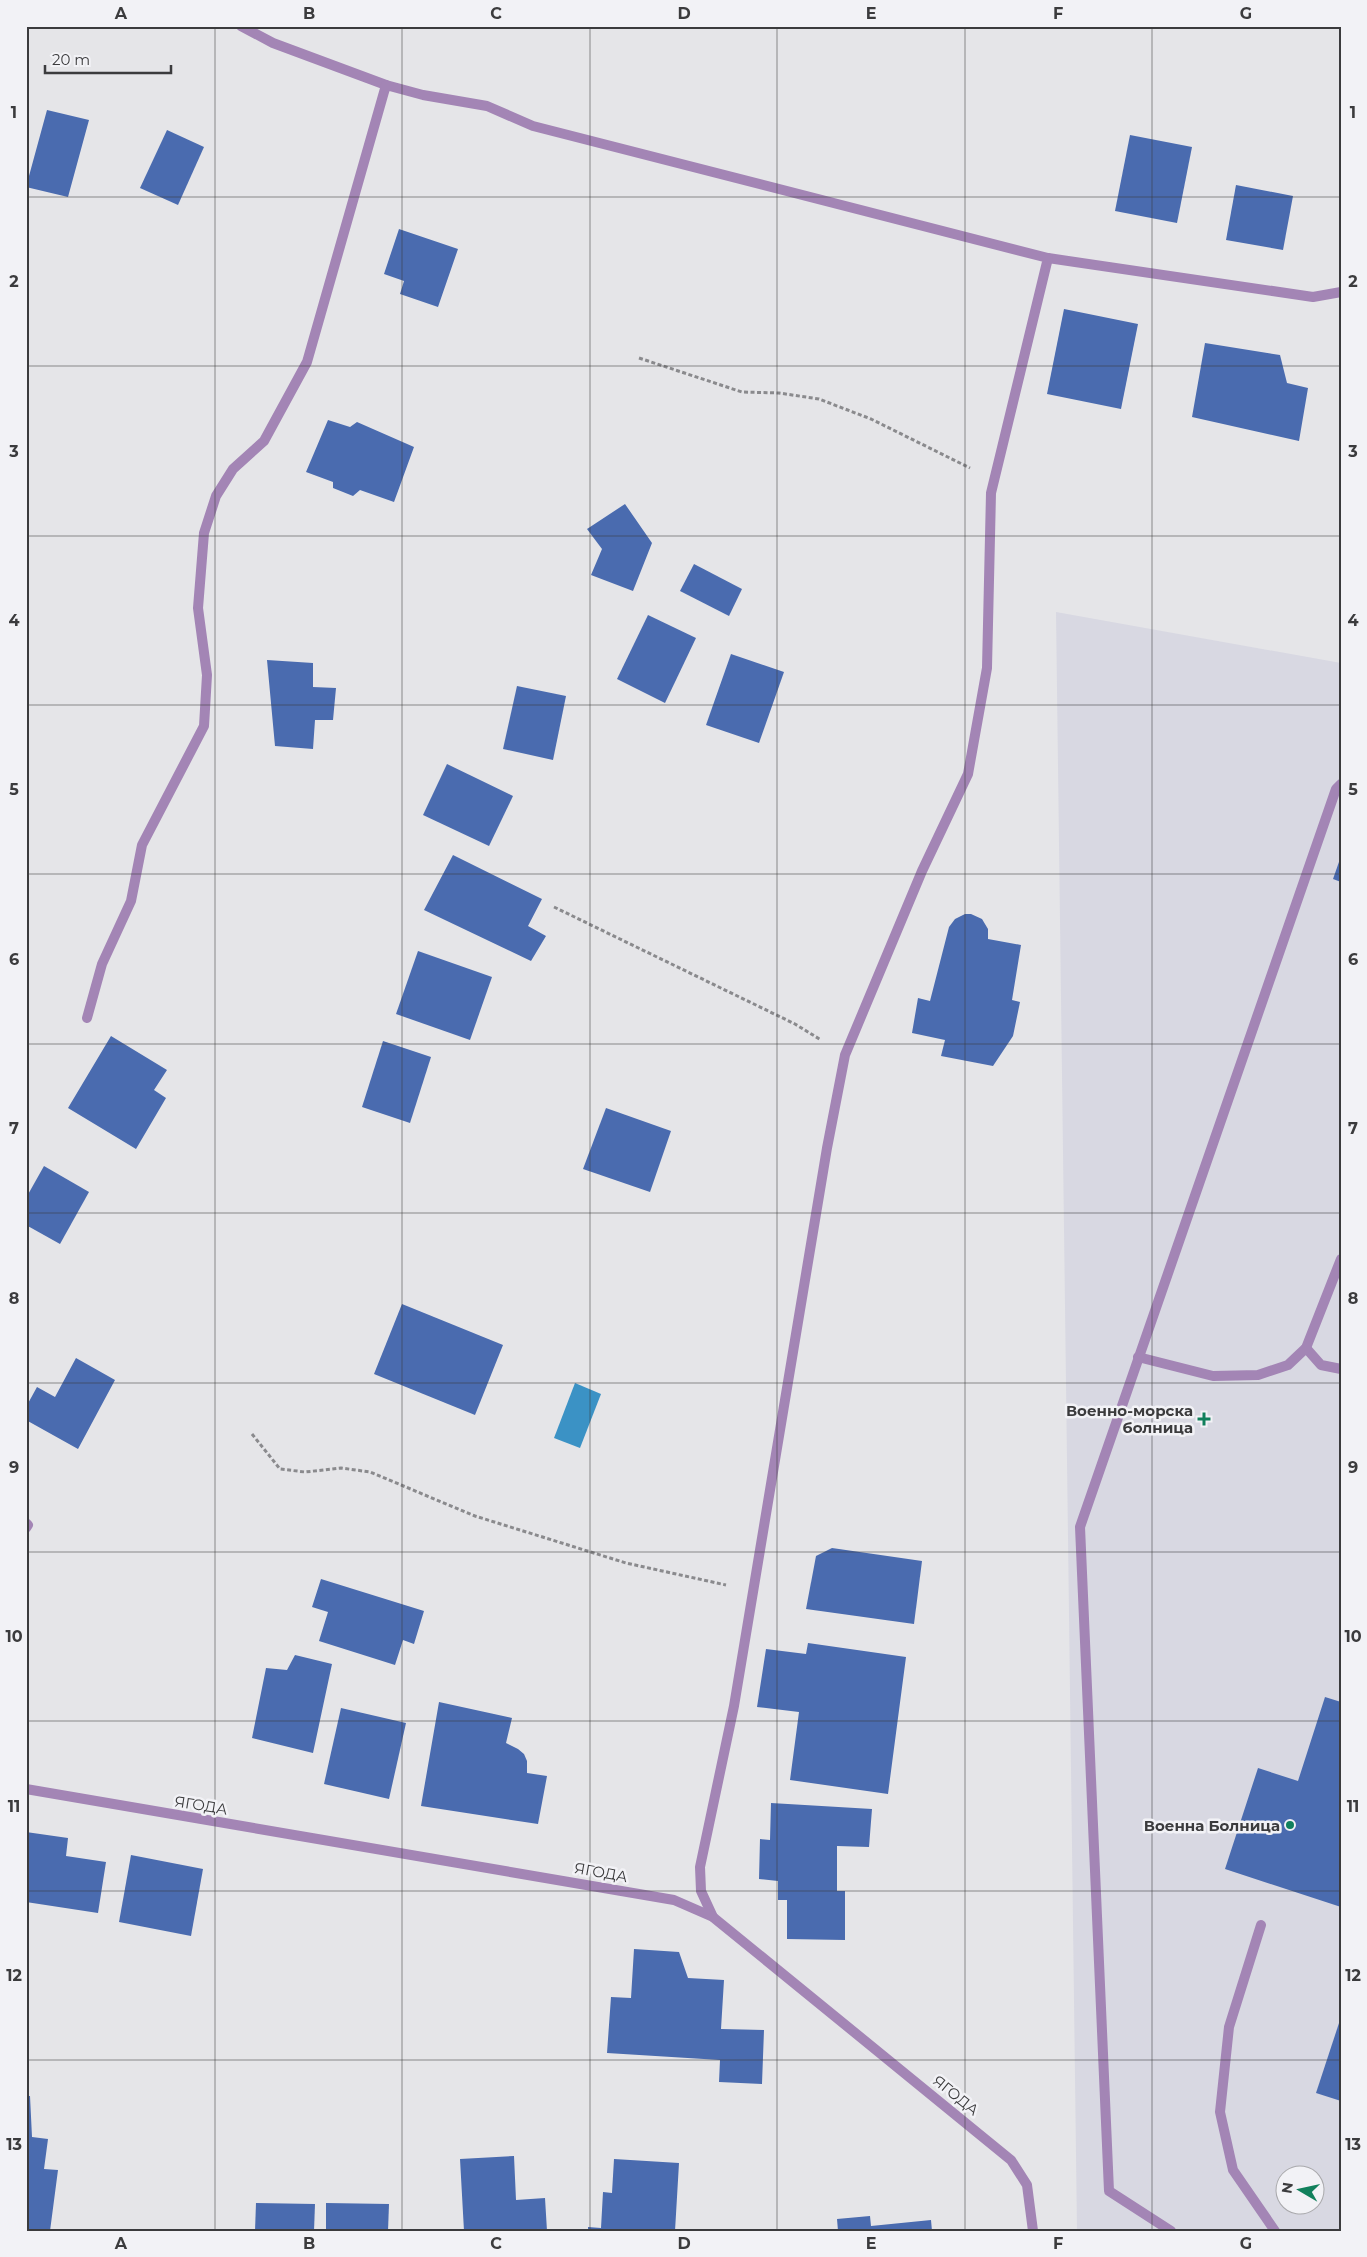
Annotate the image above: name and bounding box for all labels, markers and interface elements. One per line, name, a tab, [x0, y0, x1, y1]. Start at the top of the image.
text: A	[114, 4, 128, 23]
text: B	[303, 4, 315, 23]
text: C	[490, 4, 502, 23]
text: D	[677, 4, 691, 23]
text: E	[866, 4, 876, 23]
text: F	[1053, 4, 1063, 23]
text: G	[1240, 4, 1252, 23]
scale bar	[45, 42, 171, 74]
text: 20 m	[52, 50, 90, 69]
text: 1	[11, 103, 17, 122]
text: 1	[1350, 103, 1356, 122]
text: 2	[9, 272, 19, 291]
text: 2	[1348, 272, 1358, 291]
text: 3	[8, 442, 19, 461]
text: 3	[1347, 442, 1358, 461]
text: 4	[8, 611, 20, 630]
text: 4	[1347, 611, 1359, 630]
text: 5	[9, 780, 19, 799]
text: 5	[1348, 780, 1358, 799]
text: 6	[9, 950, 19, 969]
text: 6	[1348, 950, 1358, 969]
text: 7	[9, 1119, 19, 1138]
text: 7	[1348, 1119, 1358, 1138]
text: 8	[9, 1289, 19, 1308]
text: 8	[1348, 1289, 1358, 1308]
place label: Военно-морска болница	[1066, 1401, 1193, 1437]
marker: Военно-морска болница	[1197, 1412, 1211, 1426]
text: 9	[9, 1458, 19, 1477]
text: 9	[1348, 1458, 1358, 1477]
text: 10	[5, 1627, 23, 1646]
text: 10	[1344, 1627, 1362, 1646]
street label: ЯГОДА	[173, 1791, 229, 1819]
text: 11	[8, 1797, 20, 1816]
text: 11	[1347, 1797, 1359, 1816]
place label: Военна Болница	[1144, 1816, 1280, 1835]
marker: Военна Болница	[1284, 1819, 1296, 1831]
street label: ЯГОДА	[573, 1858, 629, 1886]
text: 12	[6, 1966, 22, 1985]
text: 12	[1345, 1966, 1361, 1985]
street label: ЯГОДА	[929, 2071, 983, 2119]
text: 13	[6, 2135, 22, 2154]
text: 13	[1345, 2135, 1361, 2154]
north arrow	[1274, 2164, 1324, 2214]
text: N	[1277, 2181, 1297, 2195]
text: A	[114, 2234, 128, 2253]
text: B	[303, 2234, 315, 2253]
text: C	[490, 2234, 502, 2253]
text: D	[677, 2234, 691, 2253]
text: E	[866, 2234, 876, 2253]
text: F	[1053, 2234, 1063, 2253]
text: G	[1240, 2234, 1252, 2253]

